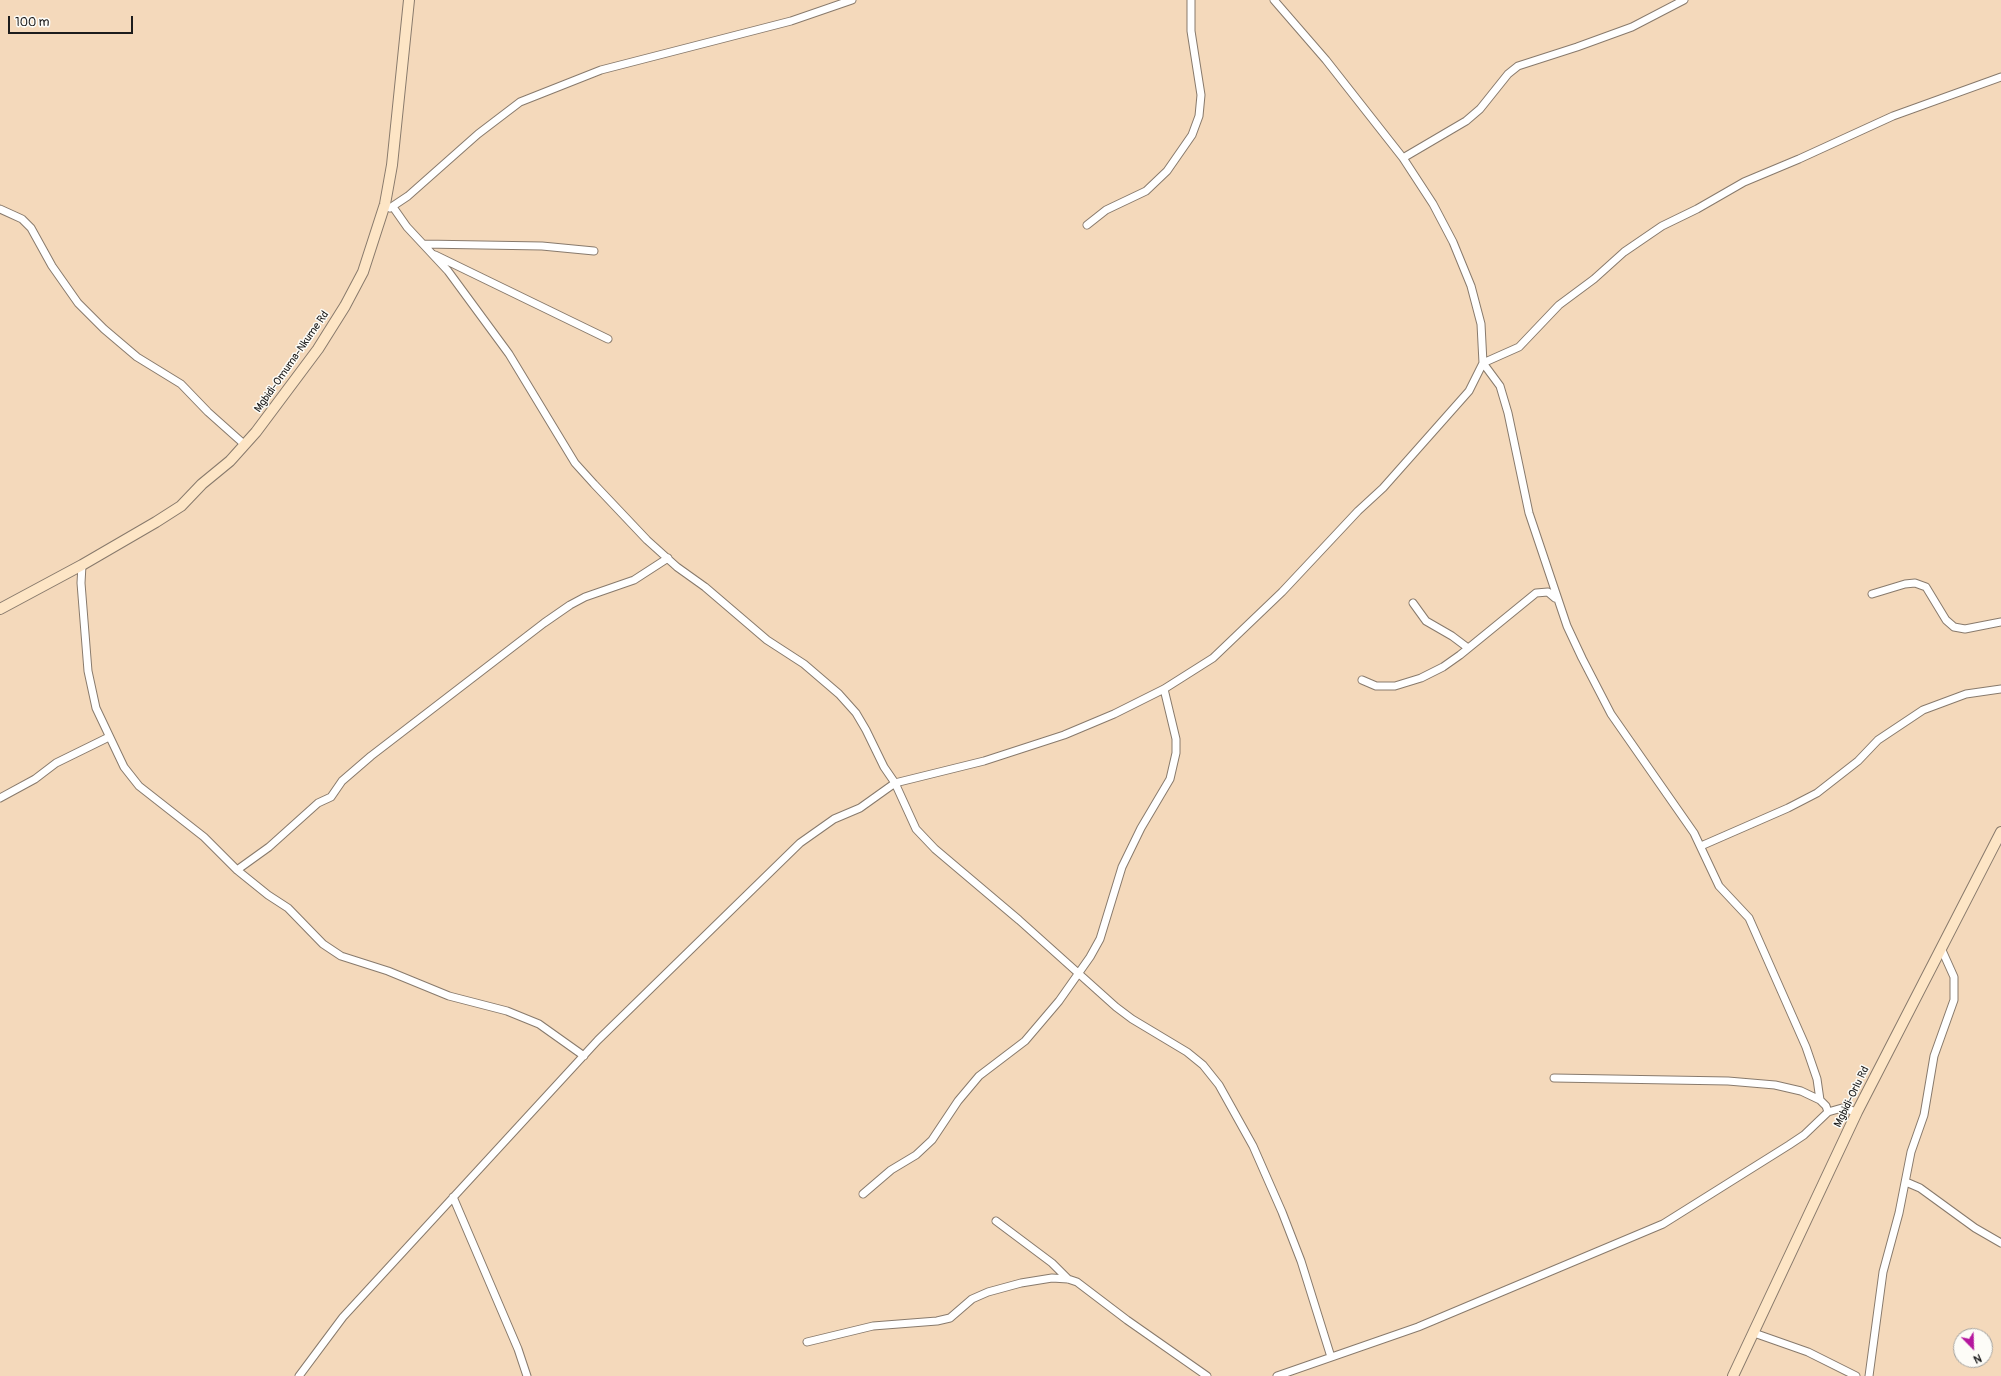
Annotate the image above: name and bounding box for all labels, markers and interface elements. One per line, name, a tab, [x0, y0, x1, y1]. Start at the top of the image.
scale bar	[10, 8, 135, 34]
text: 100 m	[15, 15, 49, 30]
street label: Mgbidi-Omuma-Nkume Rd	[252, 309, 332, 415]
street label: Mgbidi-Orlu Rd	[1832, 1064, 1872, 1130]
north arrow	[1953, 1328, 1993, 1368]
text: N	[1972, 1351, 1983, 1366]

